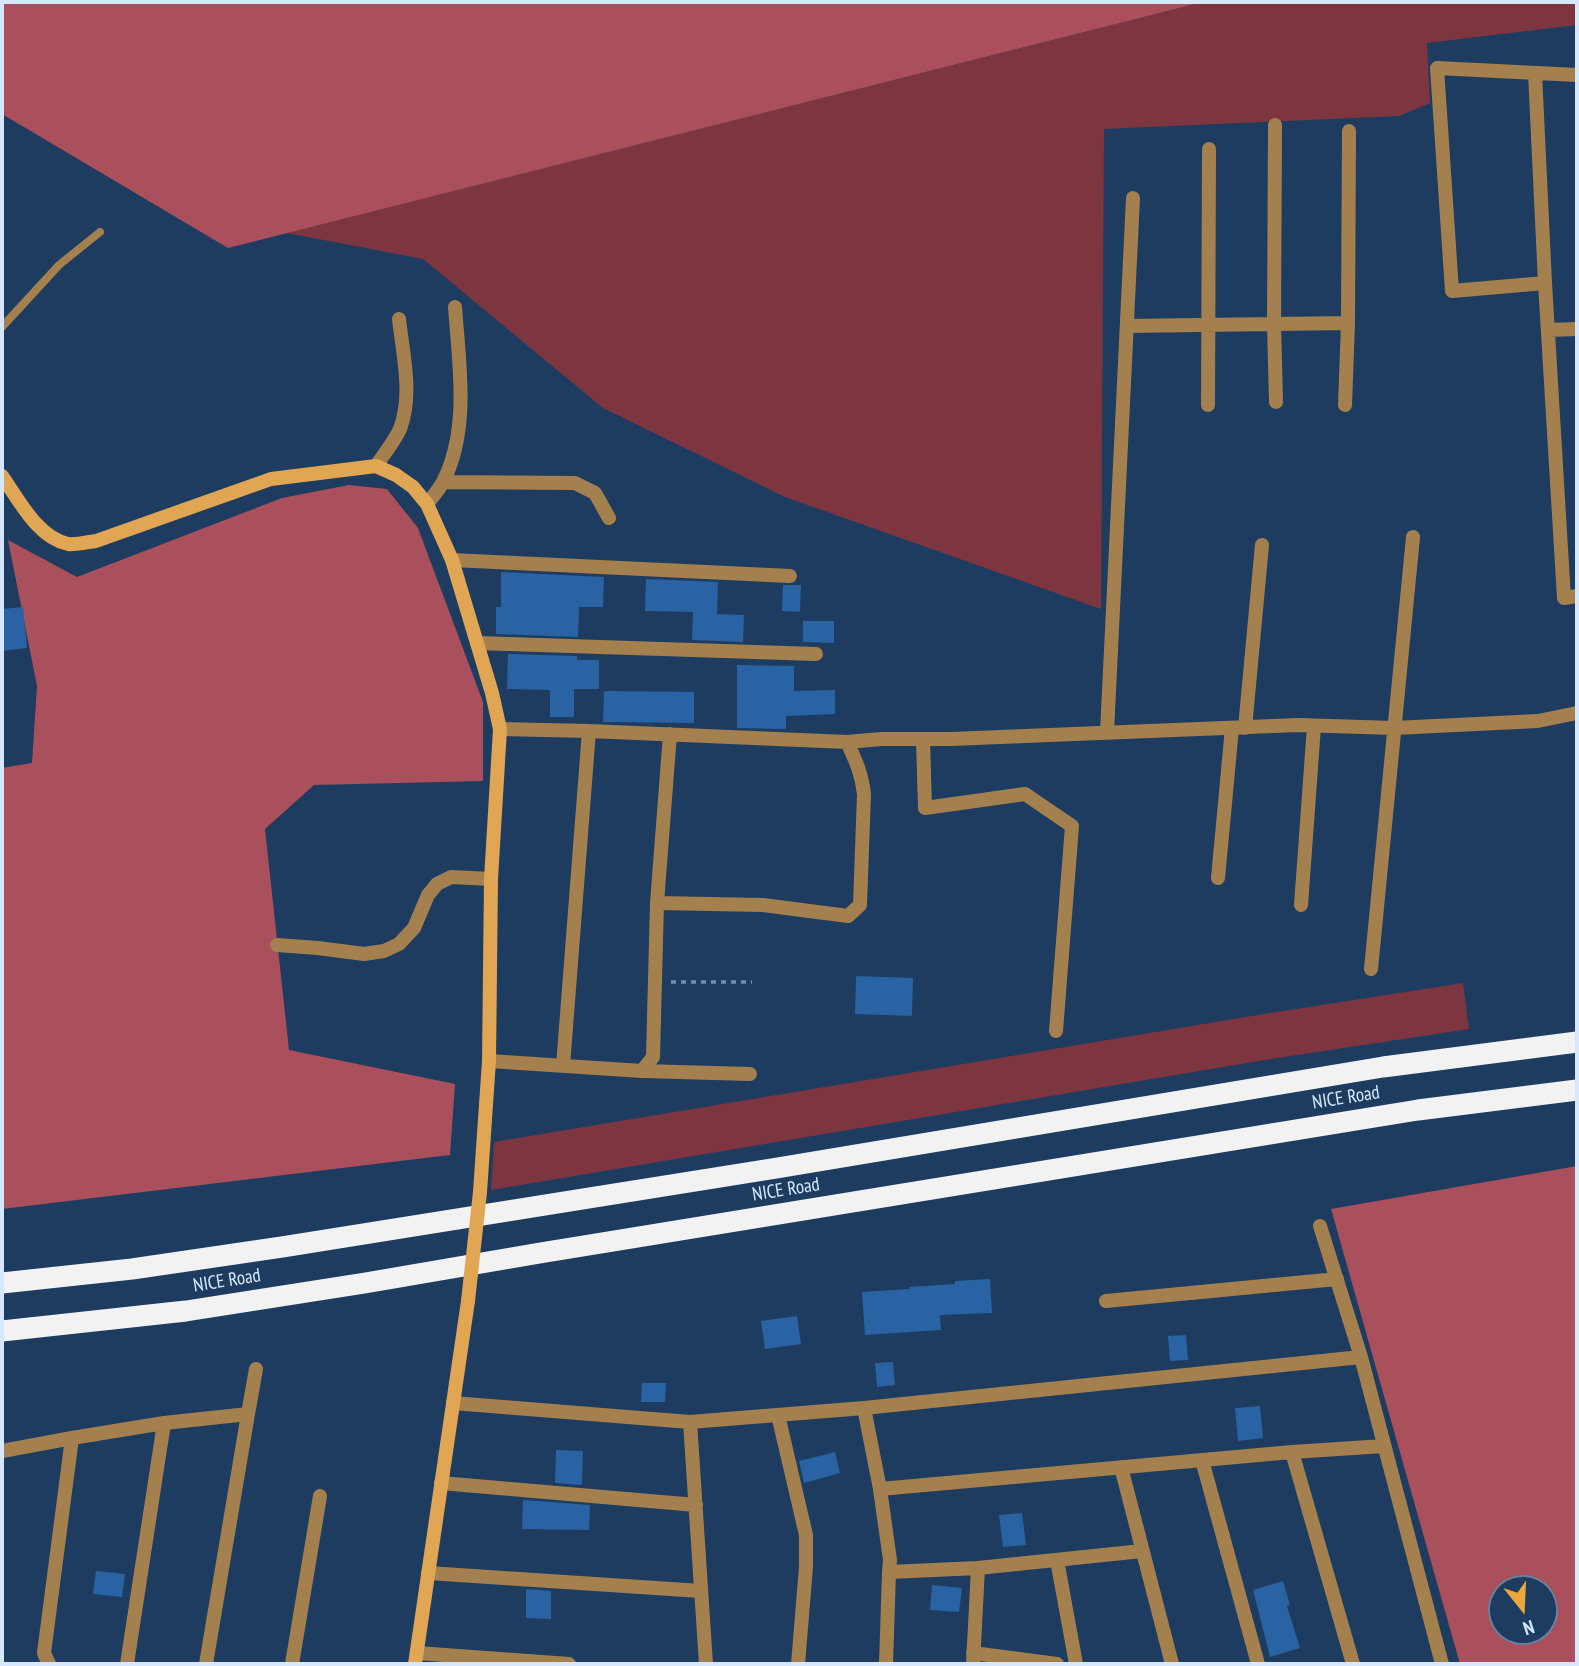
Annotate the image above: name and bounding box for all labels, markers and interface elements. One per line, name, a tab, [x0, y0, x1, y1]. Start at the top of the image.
street label: NICE Road	[1311, 1081, 1381, 1115]
street label: NICE Road	[751, 1173, 821, 1207]
street label: NICE Road	[192, 1264, 262, 1298]
north arrow	[1488, 1575, 1558, 1645]
text: N	[1520, 1615, 1537, 1641]

